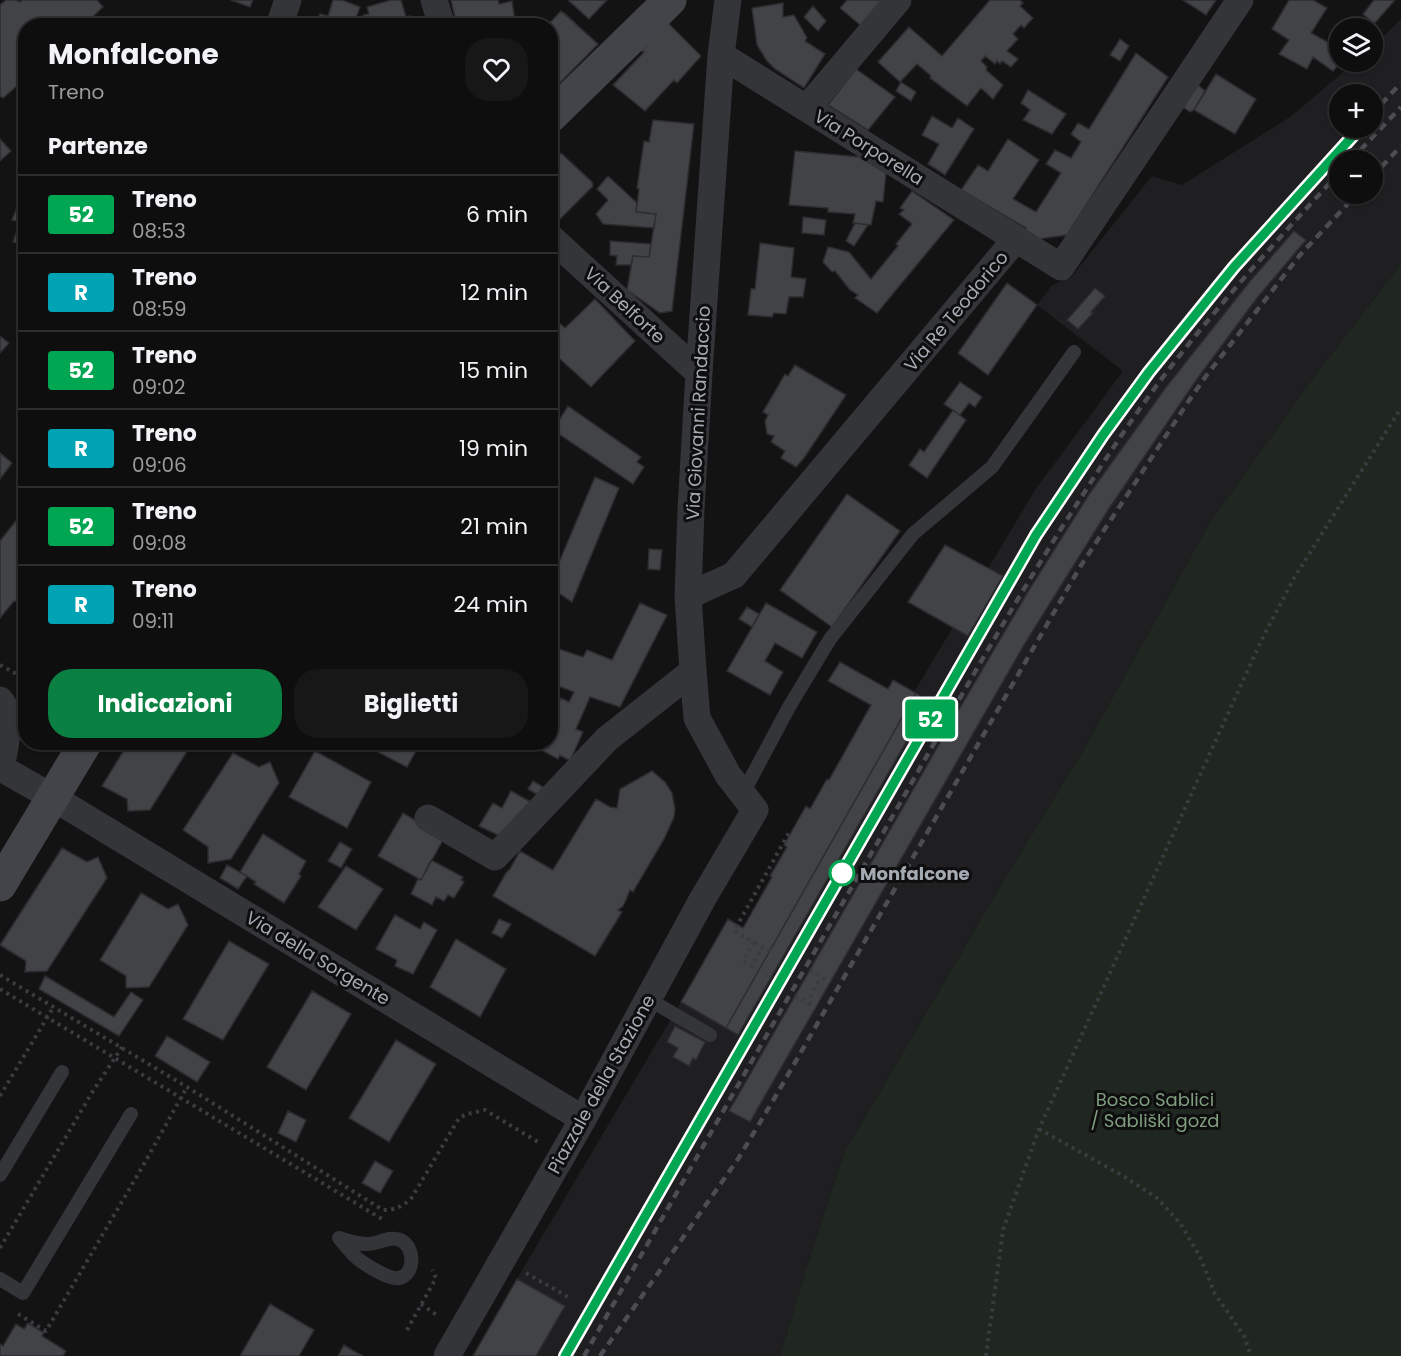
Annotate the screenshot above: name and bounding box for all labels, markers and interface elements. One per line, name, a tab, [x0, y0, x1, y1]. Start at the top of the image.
map controls	[1329, 18, 1383, 204]
button: layers	[1329, 18, 1383, 72]
text: Monfalcone	[48, 35, 219, 74]
button: heart	[465, 38, 528, 101]
text: Treno	[48, 78, 104, 106]
button: +	[1329, 84, 1383, 138]
street label: Via Porporella	[809, 103, 929, 191]
text: Partenze	[48, 131, 148, 162]
button: −	[1329, 150, 1383, 204]
text: Treno	[132, 184, 197, 215]
text: 6 min	[466, 199, 528, 230]
text: 52	[68, 200, 94, 229]
text: 08:53	[132, 217, 186, 245]
street label: Via Re Teodorico	[898, 245, 1014, 377]
street label: Via Belforte	[579, 261, 671, 349]
text: Treno	[132, 262, 197, 293]
text: 12 min	[460, 277, 528, 308]
text: R	[74, 278, 88, 307]
text: 08:59	[132, 295, 187, 323]
street label: Via Giovanni Randaccio	[680, 305, 716, 521]
text: Treno	[132, 340, 197, 371]
text: 15 min	[459, 355, 528, 386]
text: 52	[68, 356, 94, 385]
text: 09:02	[132, 373, 185, 401]
text: Treno	[132, 418, 197, 449]
text: 19 min	[459, 433, 528, 464]
text: R	[74, 434, 88, 463]
text: 09:06	[132, 451, 187, 479]
text: Treno	[132, 496, 197, 527]
text: 21 min	[460, 511, 528, 542]
text: 52	[68, 512, 94, 541]
text: 09:08	[132, 529, 187, 557]
text: Treno	[132, 574, 197, 605]
text: 24 min	[453, 589, 528, 620]
text: R	[74, 590, 88, 619]
text: 09:11	[132, 607, 174, 635]
button: Indicazioni	[48, 669, 282, 738]
button: Biglietti	[294, 669, 528, 738]
line badge: 52	[903, 700, 957, 738]
text: 52	[917, 705, 943, 734]
marker: Monfalcone	[829, 860, 855, 886]
place label: Monfalcone	[860, 861, 970, 886]
street label: Via della Sorgente	[241, 905, 395, 1011]
street label: Piazzale della Stazione	[541, 990, 661, 1178]
park label: Bosco Sablici / Sabliški gozd	[1090, 1087, 1220, 1133]

